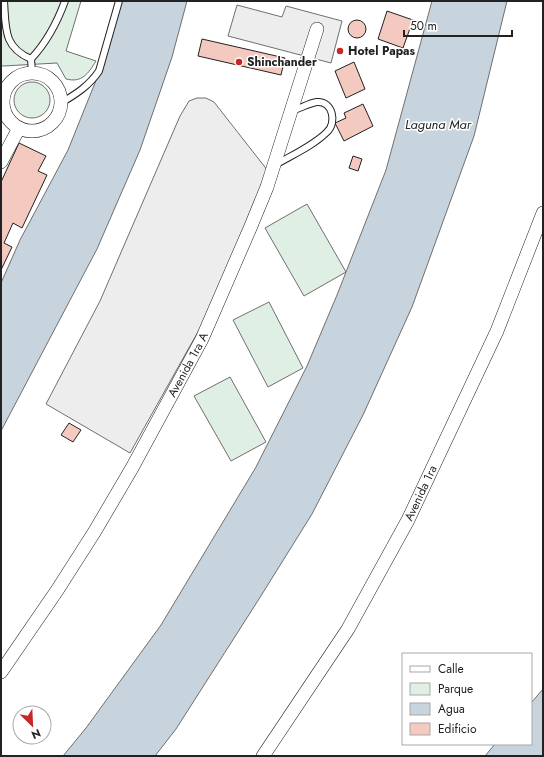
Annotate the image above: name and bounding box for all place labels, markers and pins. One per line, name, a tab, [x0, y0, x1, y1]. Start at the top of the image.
place label: Hotel Papas	[348, 42, 416, 60]
marker: Hotel Papas	[335, 46, 345, 56]
place label: Shinchander	[247, 53, 317, 71]
marker: Shinchander	[234, 57, 244, 67]

